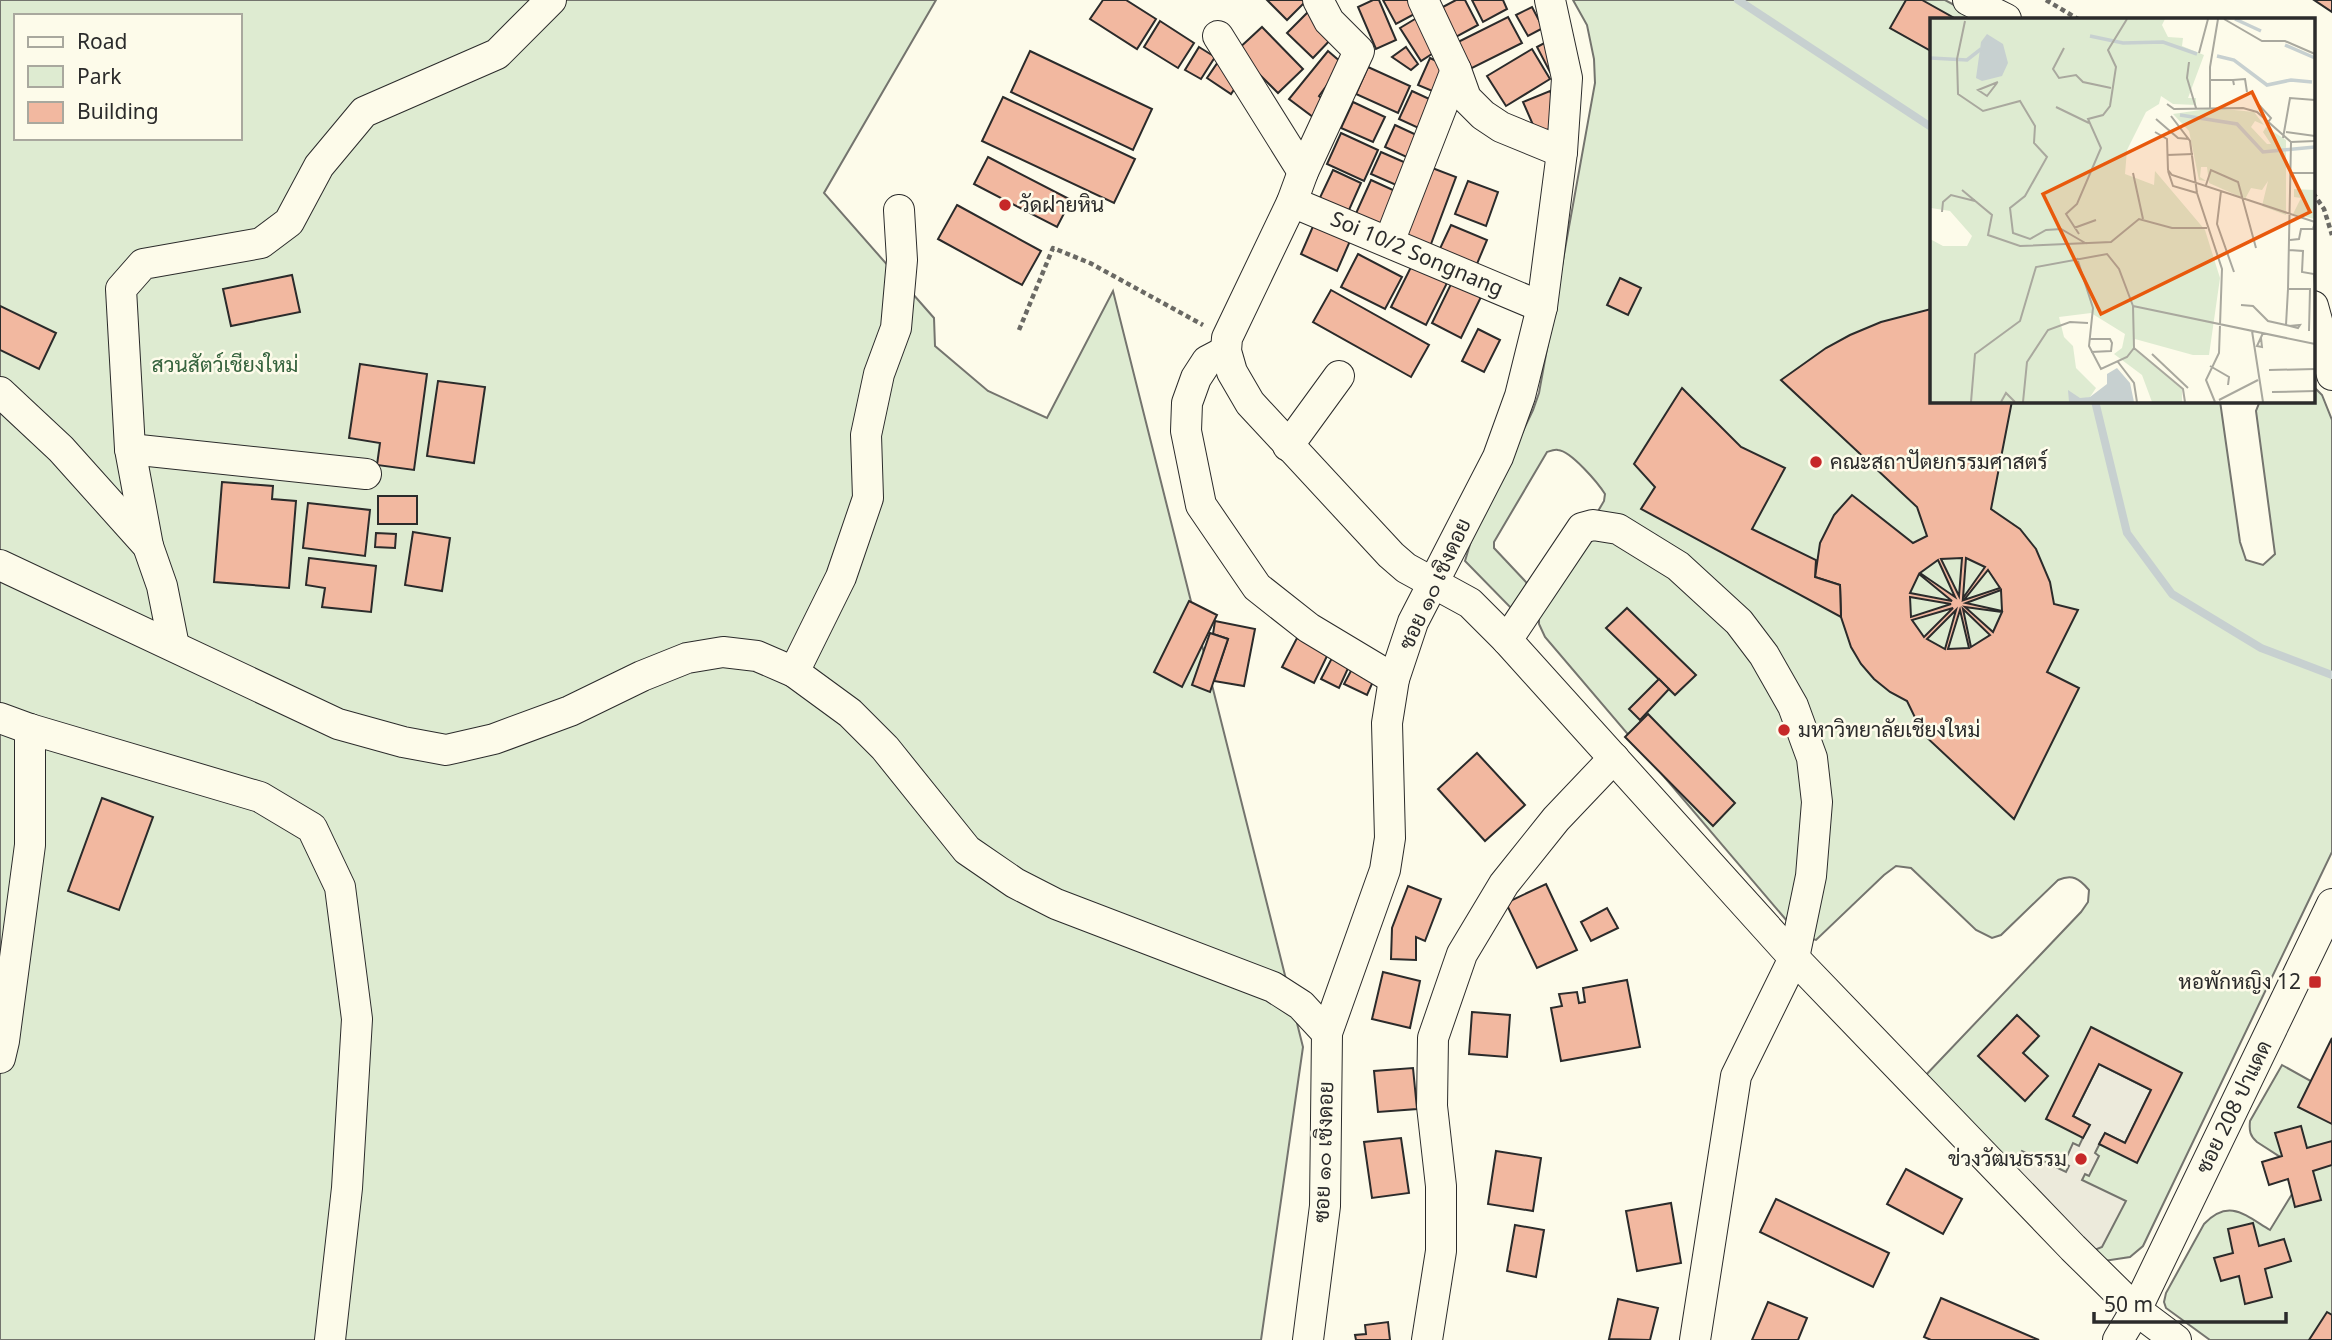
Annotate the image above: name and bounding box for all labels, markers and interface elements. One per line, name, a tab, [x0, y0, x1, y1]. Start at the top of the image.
legend	[14, 14, 242, 140]
inset map	[1930, 18, 2314, 402]
text: Road	[77, 27, 127, 55]
text: Park	[77, 62, 122, 90]
text: Building	[77, 97, 159, 125]
place label: วัดฝายหิน	[1019, 190, 1104, 218]
marker: วัดฝายหิน	[997, 197, 1013, 213]
street label: Soi 10/2 Songnang	[1327, 204, 1508, 302]
park label: สวนสัตว์เชียงใหม่	[152, 350, 298, 378]
place label: คณะสถาปัตยกรรมศาสตร์	[1830, 447, 2048, 475]
marker: คณะสถาปัตยกรรมศาสตร์	[1808, 454, 1824, 470]
street label: ซอย ๑๐ เชิงดอย	[1391, 513, 1477, 654]
place label: มหาวิทยาลัยเชียงใหม่	[1798, 715, 1980, 743]
marker: มหาวิทยาลัยเชียงใหม่	[1776, 722, 1792, 738]
place label: หอพักหญิง 12	[2178, 967, 2301, 995]
marker: หอพักหญิง 12	[2307, 974, 2323, 990]
street label: ซอย 208 ปาแดด	[2189, 1035, 2278, 1178]
street label: ซอย ๑๐ เชิงดอย	[1307, 1081, 1339, 1223]
place label: ข่วงวัฒนธรรม	[1948, 1144, 2067, 1172]
marker: ข่วงวัฒนธรรม	[2073, 1151, 2089, 1167]
scale bar	[2094, 1280, 2286, 1324]
text: 50 m	[2104, 1290, 2153, 1318]

